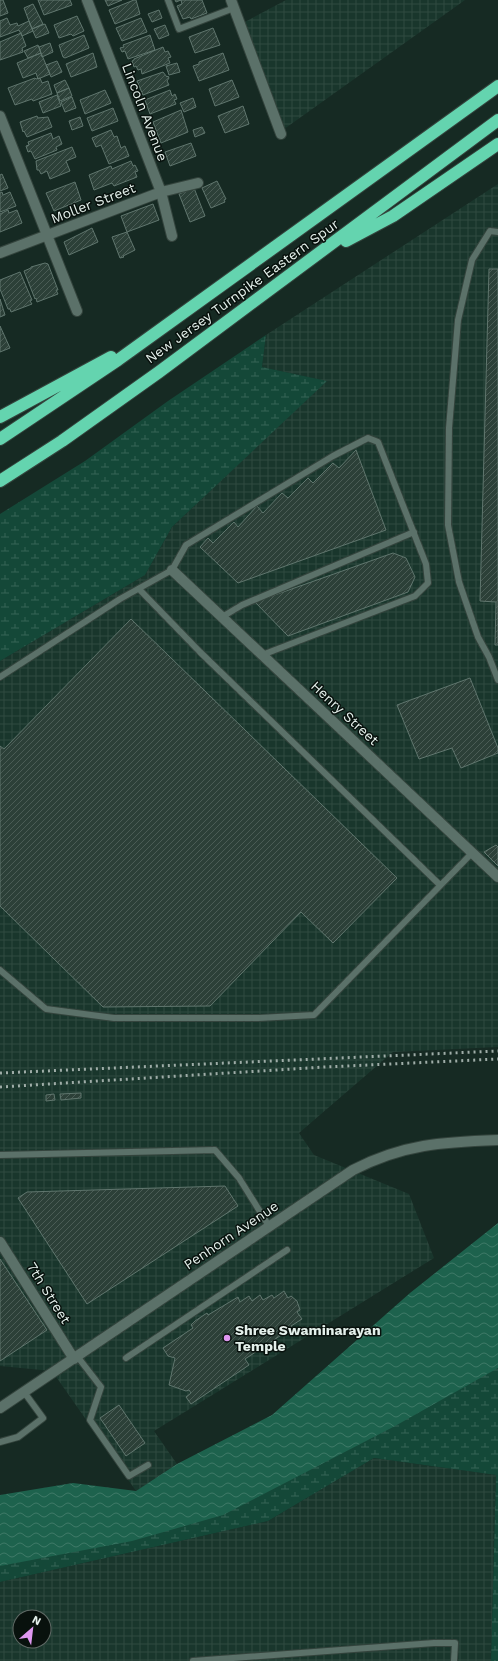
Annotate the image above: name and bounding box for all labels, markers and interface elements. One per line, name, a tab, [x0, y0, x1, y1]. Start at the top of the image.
street label: Lincoln Avenue	[119, 61, 171, 163]
street label: Moller Street	[48, 180, 138, 226]
street label: New Jersey Turnpike Eastern Spur	[142, 215, 342, 366]
street label: Henry Street	[308, 678, 382, 748]
street label: Penhorn Avenue	[181, 1198, 281, 1272]
street label: 7th Street	[24, 1259, 74, 1327]
place label: Shree Swaminarayan Temple	[235, 1322, 381, 1354]
marker: Shree Swaminarayan Temple	[222, 1333, 232, 1343]
north arrow	[12, 1609, 52, 1649]
text: N	[30, 1613, 43, 1628]

